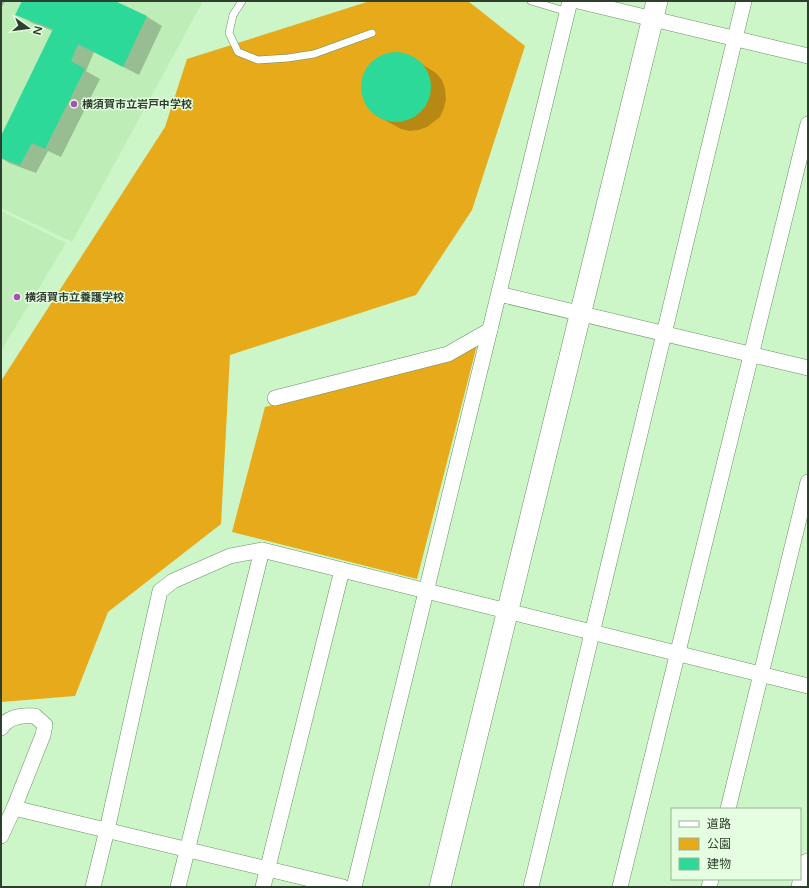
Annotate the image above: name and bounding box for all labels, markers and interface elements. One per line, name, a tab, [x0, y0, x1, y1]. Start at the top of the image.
north arrow	[8, 8, 48, 48]
text: N	[30, 24, 45, 36]
place label: 横須賀市立岩戸中学校	[82, 98, 192, 111]
marker: 横須賀市立岩戸中学校	[69, 99, 79, 109]
place label: 横須賀市立養護学校	[25, 291, 124, 304]
marker: 横須賀市立養護学校	[12, 292, 22, 302]
legend	[671, 808, 801, 880]
text: 道路	[707, 817, 731, 831]
text: 公園	[707, 837, 731, 851]
text: 建物	[707, 857, 731, 871]

